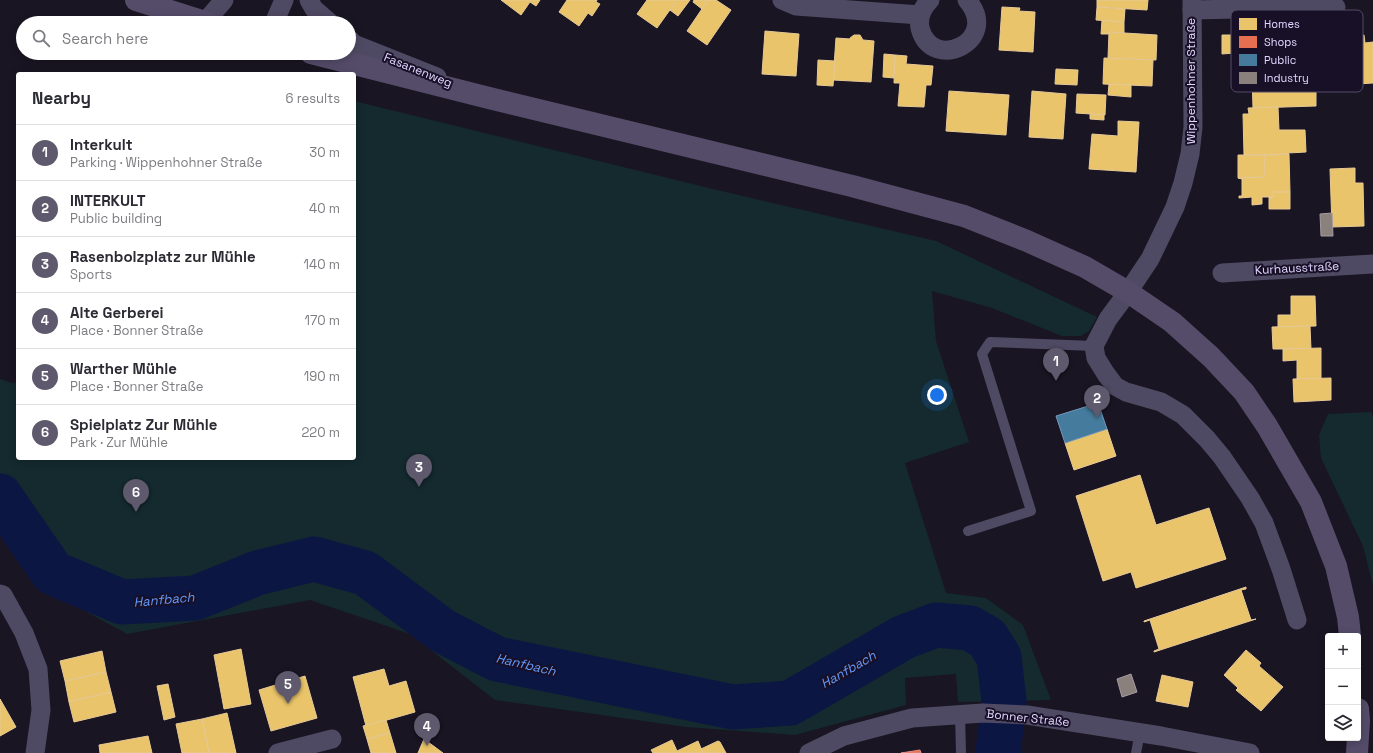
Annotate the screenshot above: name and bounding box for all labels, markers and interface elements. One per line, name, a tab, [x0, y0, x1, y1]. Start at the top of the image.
legend	[1231, 10, 1363, 92]
search box	[16, 16, 356, 60]
text: Homes	[1264, 17, 1300, 31]
street label: Wippenhohner Straße	[1183, 18, 1199, 144]
icon: search	[30, 27, 52, 49]
text: Search here	[62, 29, 148, 48]
text: Shops	[1264, 35, 1297, 49]
street label: Fasanenweg	[381, 49, 455, 91]
text: Public	[1264, 53, 1296, 67]
text: Industry	[1264, 71, 1309, 85]
text: Nearby	[32, 87, 91, 109]
text: 6 results	[286, 90, 340, 107]
text: Interkult	[70, 135, 133, 154]
text: 1	[42, 144, 48, 161]
text: 30 m	[309, 144, 340, 161]
text: Parking · Wippenhohner Straße	[70, 154, 262, 171]
text: INTERKULT	[70, 191, 146, 210]
text: 2	[41, 200, 49, 217]
text: 40 m	[309, 200, 340, 217]
text: Public building	[70, 210, 162, 227]
text: Rasenbolzplatz zur Mühle	[70, 247, 256, 266]
text: 3	[41, 256, 49, 273]
text: 140 m	[304, 256, 340, 273]
street label: Kurhausstraße	[1254, 258, 1340, 278]
text: Sports	[70, 266, 112, 283]
text: Alte Gerberei	[70, 303, 164, 322]
text: 4	[41, 312, 49, 329]
text: 170 m	[304, 312, 340, 329]
text: Place · Bonner Straße	[70, 322, 203, 339]
pin: 1	[1043, 348, 1069, 381]
text: Warther Mühle	[70, 359, 177, 378]
text: 5	[41, 368, 49, 385]
text: 190 m	[304, 368, 340, 385]
text: Place · Bonner Straße	[70, 378, 203, 395]
your location	[927, 385, 947, 405]
pin: 2	[1084, 385, 1110, 418]
text: Spielplatz Zur Mühle	[70, 415, 217, 434]
text: 6	[41, 424, 49, 441]
text: 220 m	[301, 424, 340, 441]
text: Park · Zur Mühle	[70, 434, 168, 451]
pin: 3	[406, 454, 432, 487]
pin: 6	[123, 479, 149, 512]
water label: Hanfbach	[133, 588, 196, 611]
map controls	[1325, 633, 1361, 741]
button: +	[1325, 633, 1361, 669]
water label: Hanfbach	[818, 646, 880, 692]
water label: Hanfbach	[494, 649, 558, 680]
button: −	[1325, 669, 1361, 705]
pin: 5	[275, 671, 301, 704]
button: layers	[1325, 705, 1361, 741]
street label: Bonner Straße	[986, 706, 1070, 730]
pin: 4	[414, 713, 440, 746]

